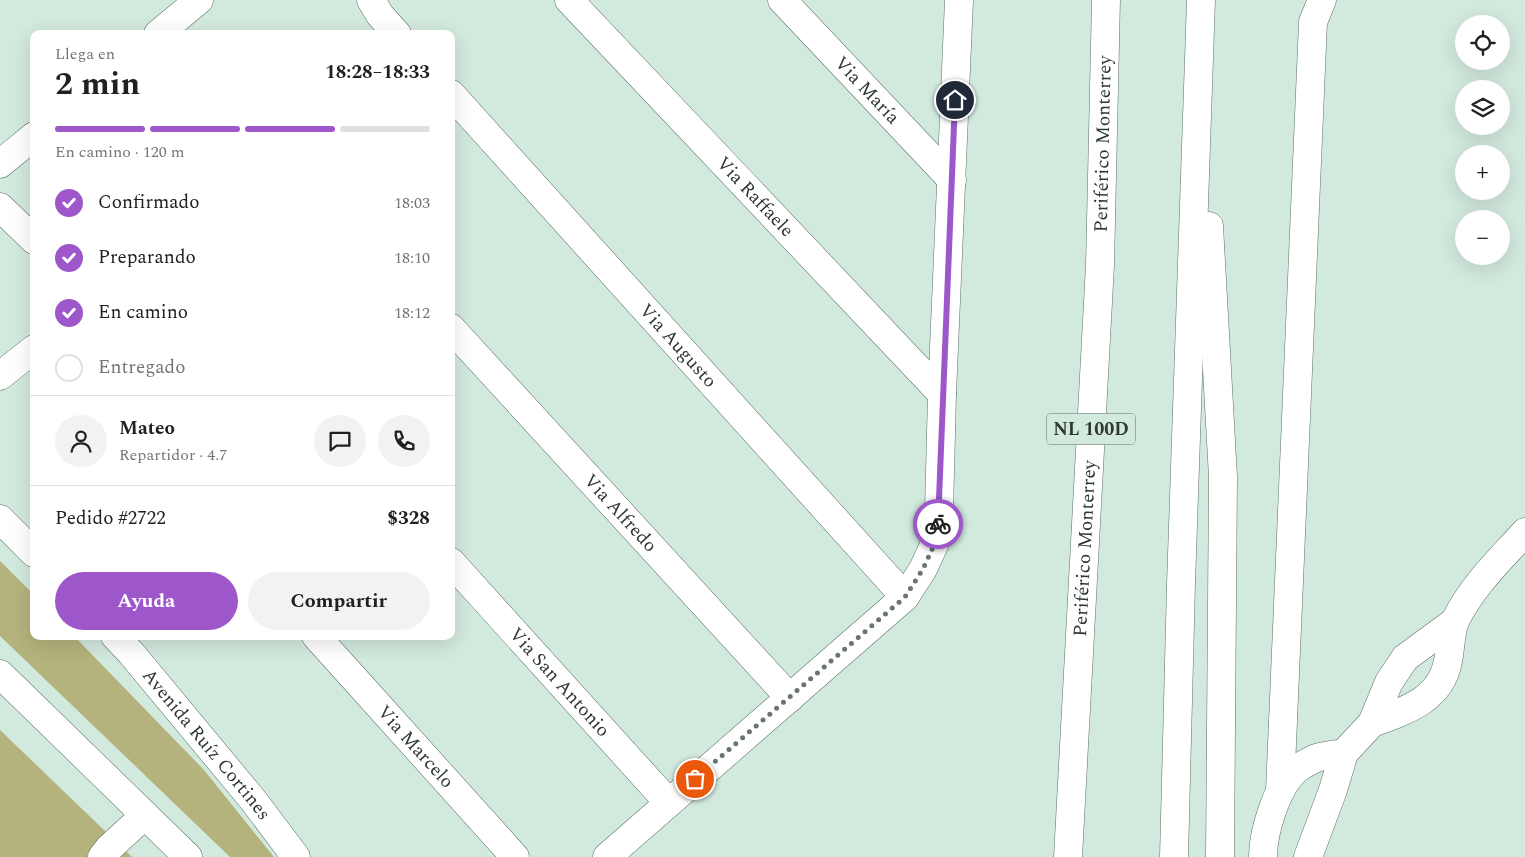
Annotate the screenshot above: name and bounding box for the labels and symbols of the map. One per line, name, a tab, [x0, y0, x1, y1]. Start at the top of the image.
street label: Via María	[828, 50, 907, 131]
street label: Periférico Monterrey	[1086, 54, 1119, 233]
pin	[934, 79, 976, 121]
street label: Via Raffaele	[710, 150, 801, 244]
street label: Via Augusto	[632, 297, 724, 394]
road number: NL 100D	[1047, 414, 1135, 444]
street label: Periférico Monterrey	[1065, 459, 1104, 637]
street label: Via Alfredo	[577, 467, 664, 559]
courier	[913, 499, 963, 549]
street label: Via San Antonio	[502, 621, 617, 744]
street label: Avenida Ruíz Cortines	[135, 662, 278, 827]
street label: Via Marcelo	[370, 699, 461, 795]
pin	[674, 758, 716, 800]

